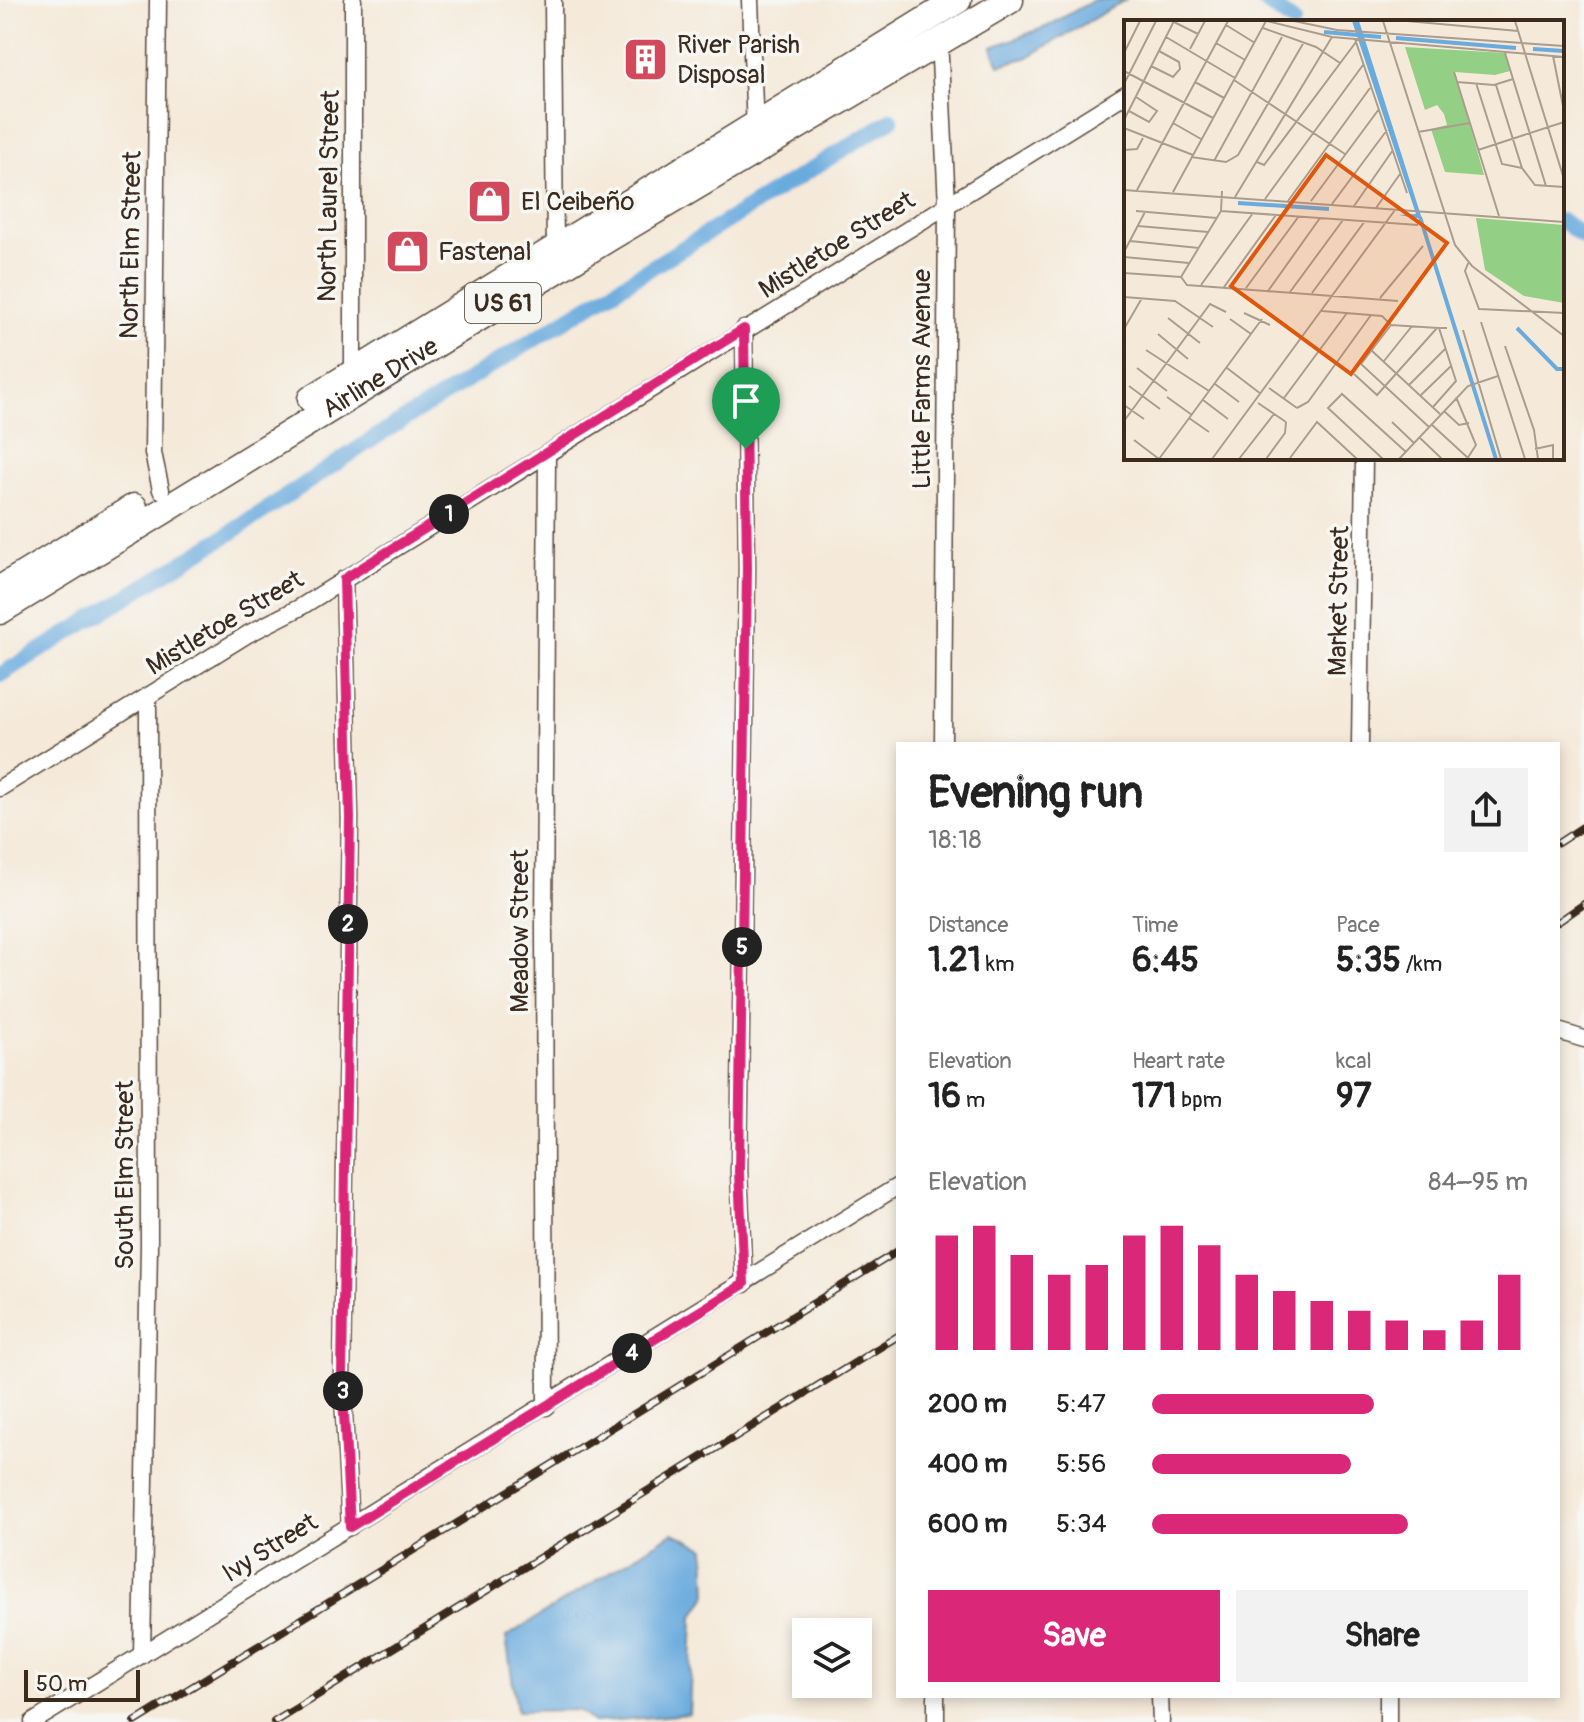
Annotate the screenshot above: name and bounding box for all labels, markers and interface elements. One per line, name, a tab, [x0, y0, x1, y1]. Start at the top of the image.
inset map	[1124, 20, 1564, 460]
place label: River Parish Disposal	[677, 29, 800, 91]
building icon: River Parish Disposal	[622, 36, 670, 84]
street label: North Laurel Street	[311, 89, 347, 302]
street label: North Elm Street	[113, 150, 149, 339]
shop icon: El Ceibeño	[466, 178, 514, 226]
street label: Mistletoe Street	[753, 184, 921, 306]
place label: El Ceibeño	[521, 186, 634, 218]
shop icon: Fastenal	[383, 228, 431, 276]
place label: Fastenal	[438, 236, 532, 268]
street label: Little Farms Avenue	[906, 269, 938, 489]
road number: US 61	[465, 283, 541, 323]
street label: Airline Drive	[316, 330, 444, 426]
pin	[712, 367, 780, 449]
icon: arrive	[724, 379, 768, 423]
pin: 1	[429, 494, 469, 534]
text: 1	[445, 500, 453, 528]
street label: Market Street	[1322, 525, 1356, 676]
street label: Mistletoe Street	[141, 563, 310, 683]
text: Evening run	[928, 766, 1143, 821]
button: share	[1444, 768, 1528, 852]
text: 18:18	[928, 824, 981, 856]
street label: Meadow Street	[504, 849, 536, 1013]
pin: 2	[328, 904, 368, 944]
text: 2	[342, 910, 354, 938]
text: Distance	[928, 911, 1008, 939]
text: Time	[1132, 911, 1178, 939]
text: Pace	[1336, 911, 1380, 939]
pin: 5	[722, 927, 762, 967]
text: 5	[736, 933, 748, 961]
text: 1.21	[928, 939, 981, 982]
text: 6:45	[1132, 939, 1199, 982]
text: 5:35	[1336, 939, 1401, 982]
text: km	[981, 950, 1015, 978]
text: /km	[1401, 950, 1442, 978]
text: Elevation	[928, 1047, 1012, 1075]
text: Heart rate	[1132, 1047, 1225, 1075]
text: kcal	[1336, 1047, 1372, 1075]
text: 16	[928, 1075, 961, 1118]
text: 171	[1132, 1075, 1177, 1118]
text: 97	[1336, 1075, 1372, 1118]
street label: South Elm Street	[109, 1080, 141, 1270]
text: m	[961, 1086, 985, 1114]
text: bpm	[1177, 1086, 1222, 1114]
text: Elevation	[928, 1166, 1027, 1198]
text: 84–95 m	[1428, 1166, 1528, 1198]
pin: 4	[612, 1333, 652, 1373]
text: 4	[626, 1339, 638, 1367]
pin: 3	[323, 1371, 363, 1411]
text: 3	[337, 1377, 349, 1405]
text: 200 m	[928, 1388, 1007, 1420]
text: 5:47	[1056, 1388, 1106, 1420]
text: 400 m	[928, 1448, 1007, 1480]
text: 5:56	[1056, 1448, 1106, 1480]
street label: Ivy Street	[216, 1506, 324, 1590]
text: 600 m	[928, 1508, 1007, 1540]
text: 5:34	[1056, 1508, 1107, 1540]
button: Save	[928, 1590, 1220, 1682]
button: Share	[1236, 1590, 1528, 1682]
map controls	[792, 1618, 872, 1698]
button: layers	[792, 1618, 872, 1698]
scale bar	[24, 1666, 140, 1702]
text: 50 m	[36, 1670, 87, 1698]

